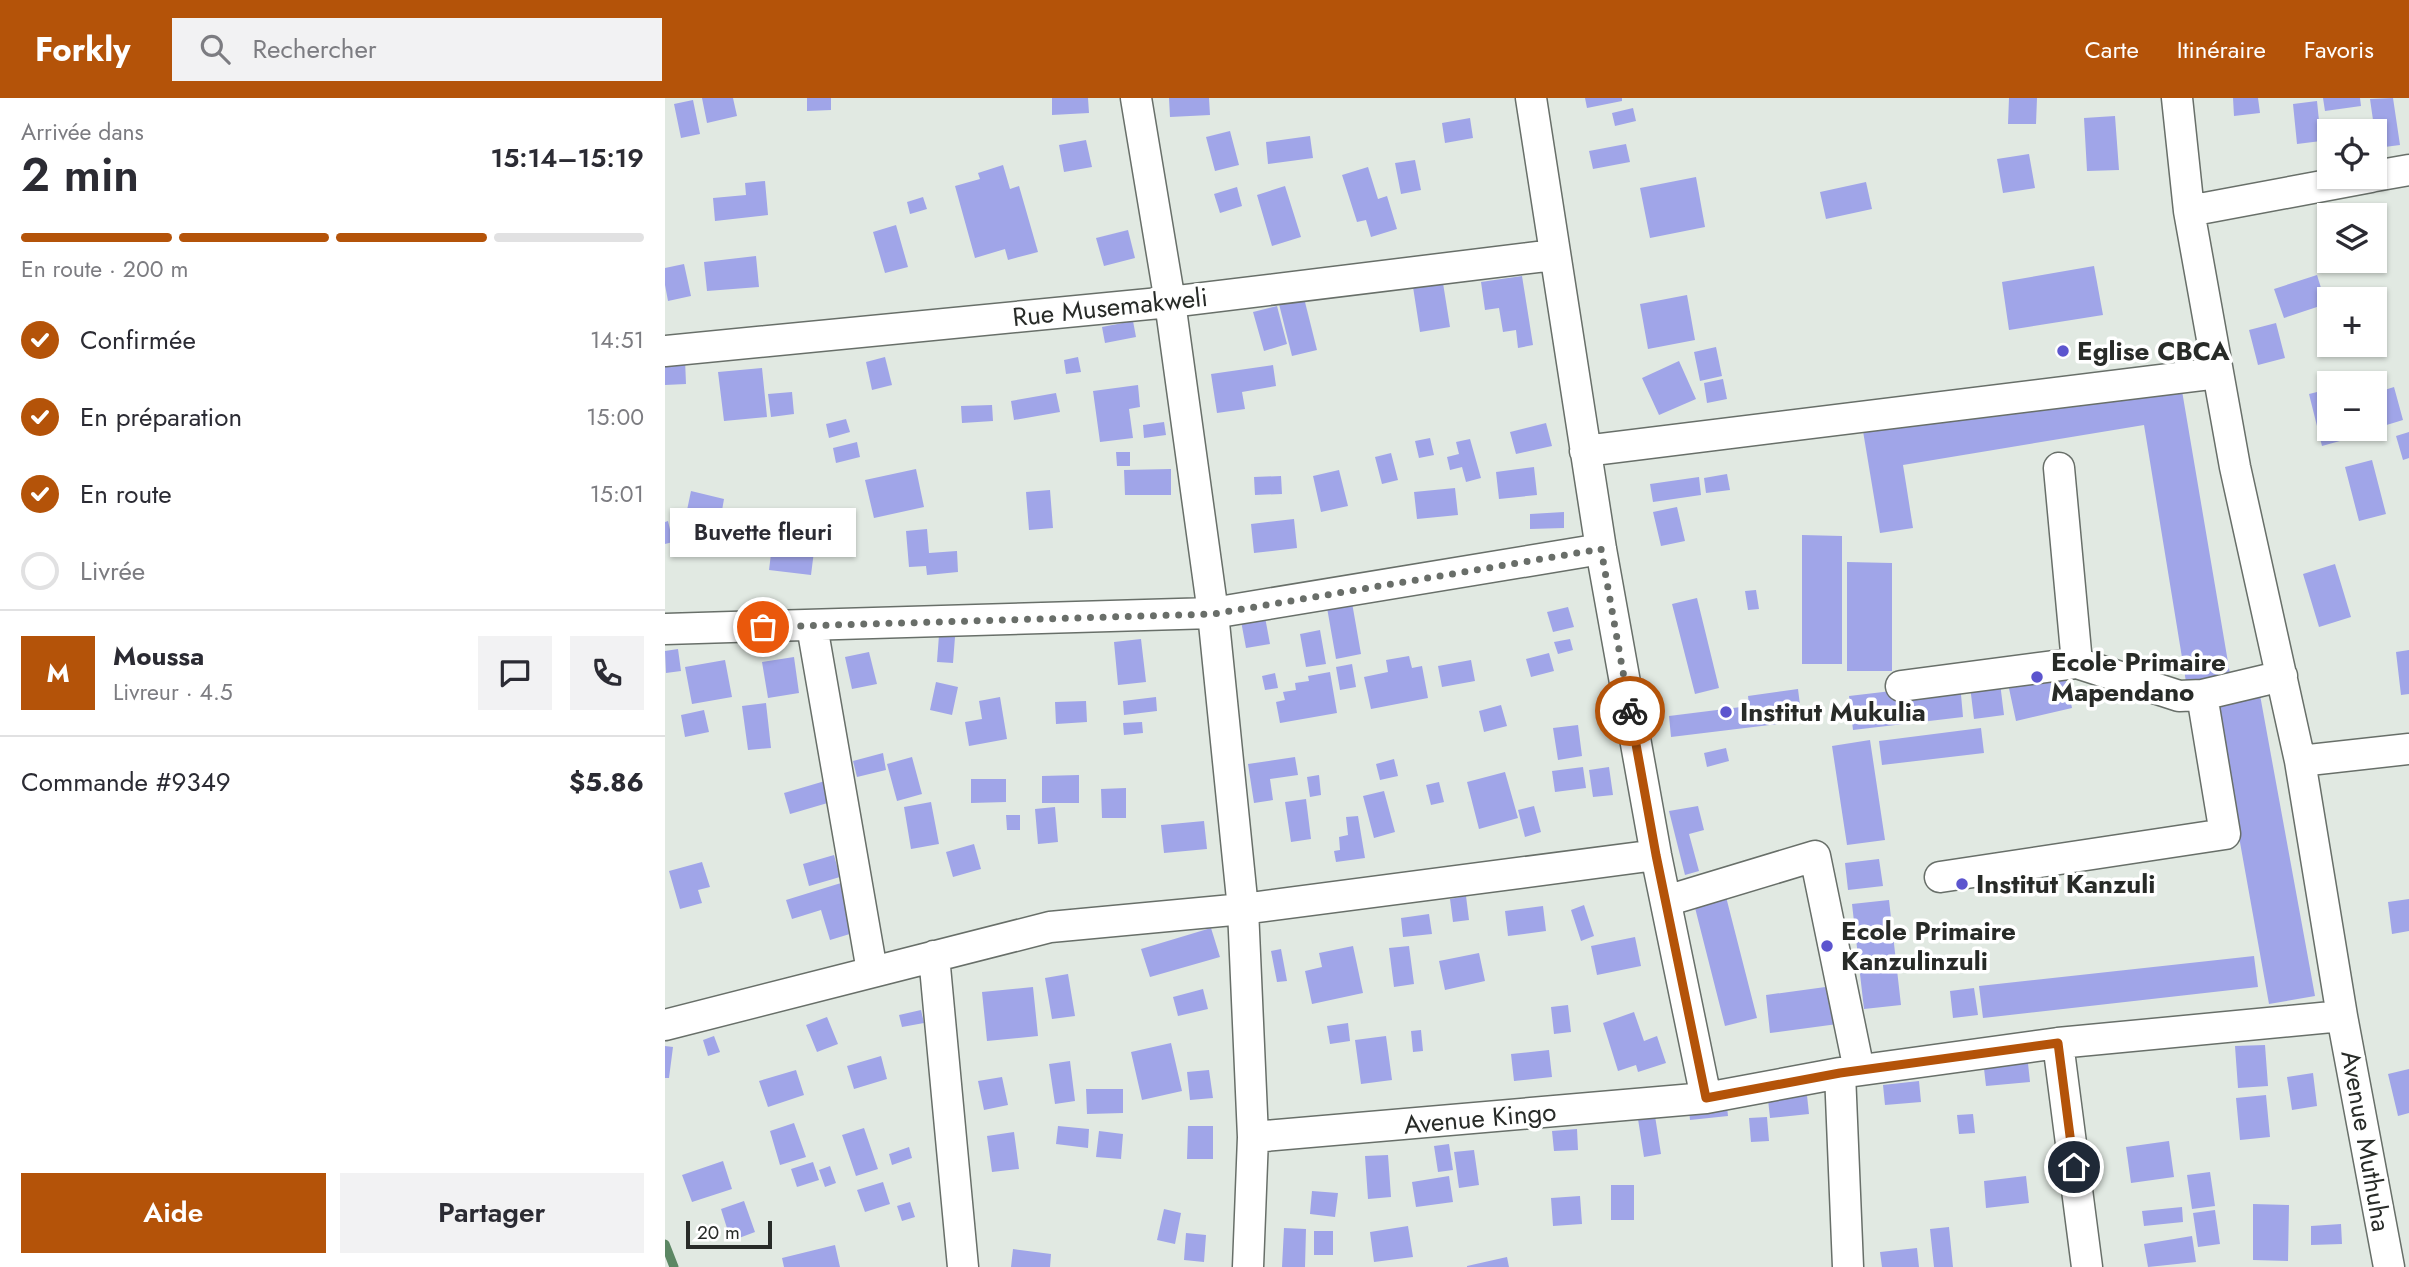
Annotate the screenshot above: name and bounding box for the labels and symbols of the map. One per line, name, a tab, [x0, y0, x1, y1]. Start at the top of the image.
street label: Rue Musemakweli	[1011, 278, 1209, 336]
place label: Eglise CBCA	[2077, 332, 2231, 370]
marker: Eglise CBCA	[2055, 343, 2071, 359]
callout: Buvette fleuri	[670, 508, 856, 557]
pin	[733, 597, 793, 657]
place label: Ecole Primaire Mapendano	[2051, 643, 2226, 711]
marker: Ecole Primaire Mapendano	[2029, 669, 2045, 685]
courier	[1595, 676, 1665, 746]
place label: Institut Mukulia	[1740, 693, 1926, 731]
marker: Institut Mukulia	[1718, 704, 1734, 720]
place label: Institut Kanzuli	[1976, 865, 2155, 903]
marker: Institut Kanzuli	[1954, 876, 1970, 892]
place label: Ecole Primaire Kanzulinzuli	[1841, 912, 2016, 980]
marker: Ecole Primaire Kanzulinzuli	[1819, 938, 1835, 954]
street label: Avenue Muthuha	[2331, 1047, 2401, 1235]
street label: Avenue Kingo	[1402, 1092, 1558, 1144]
pin	[2044, 1137, 2104, 1197]
scale bar	[686, 1218, 772, 1250]

